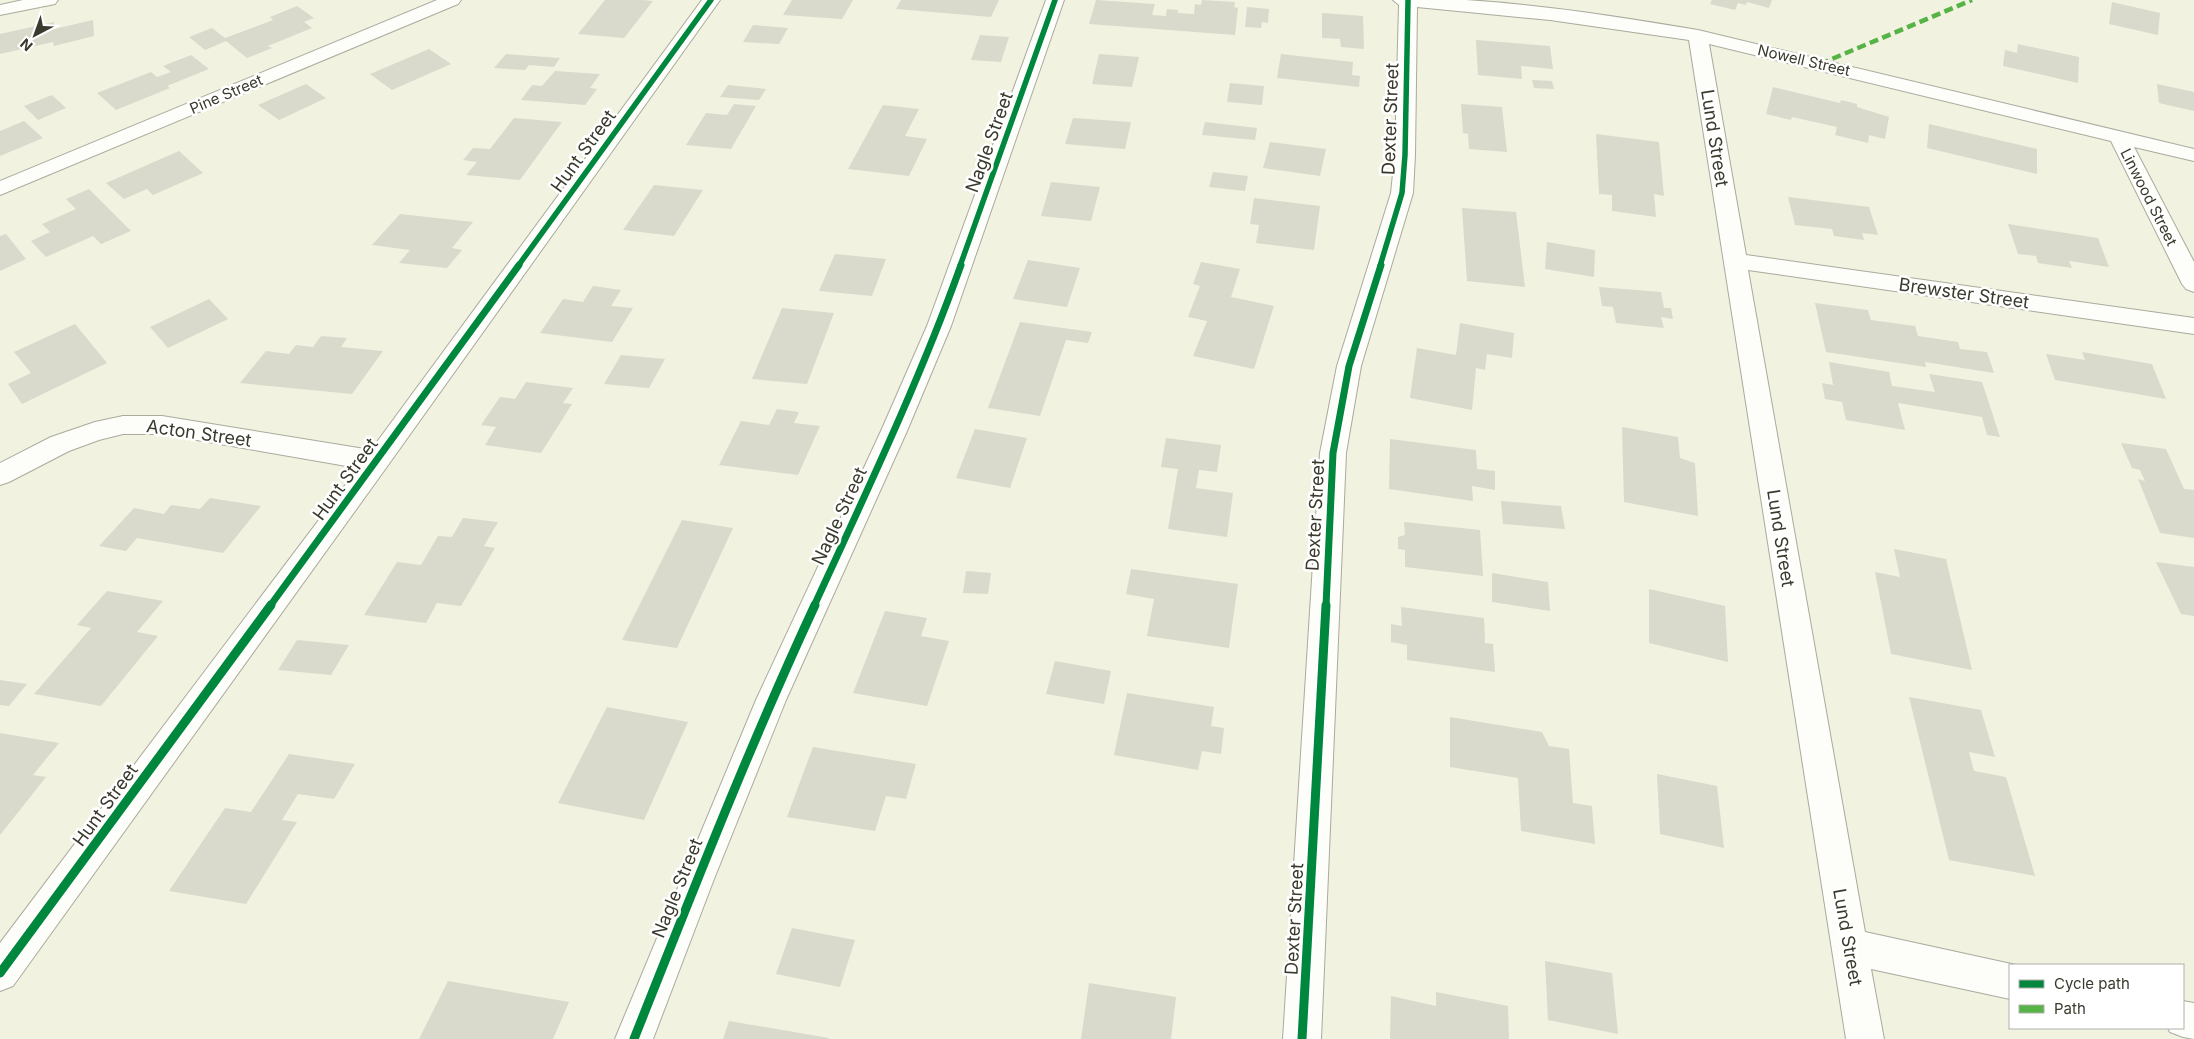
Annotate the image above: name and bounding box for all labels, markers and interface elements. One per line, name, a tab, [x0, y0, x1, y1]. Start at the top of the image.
north arrow	[10, 10, 60, 60]
text: N	[17, 35, 36, 55]
street label: Nowell Street	[1756, 40, 1852, 80]
street label: Dexter Street	[1378, 63, 1402, 175]
street label: Pine Street	[187, 70, 265, 118]
street label: Lund Street	[1697, 88, 1733, 188]
street label: Nagle Street	[961, 89, 1017, 195]
street label: Hunt Street	[546, 106, 620, 196]
street label: Linwood Street	[2116, 145, 2182, 249]
street label: Brewster Street	[1897, 273, 2031, 313]
street label: Acton Street	[145, 415, 253, 451]
street label: Hunt Street	[308, 434, 382, 524]
street label: Dexter Street	[1302, 458, 1328, 572]
street label: Nagle Street	[807, 464, 871, 568]
street label: Lund Street	[1763, 488, 1799, 588]
street label: Hunt Street	[68, 760, 142, 850]
street label: Nagle Street	[648, 835, 707, 941]
street label: Dexter Street	[1281, 862, 1307, 976]
street label: Lund Street	[1829, 887, 1867, 987]
legend	[2009, 964, 2184, 1029]
text: Cycle path	[2054, 974, 2130, 993]
text: Path	[2054, 999, 2086, 1018]

